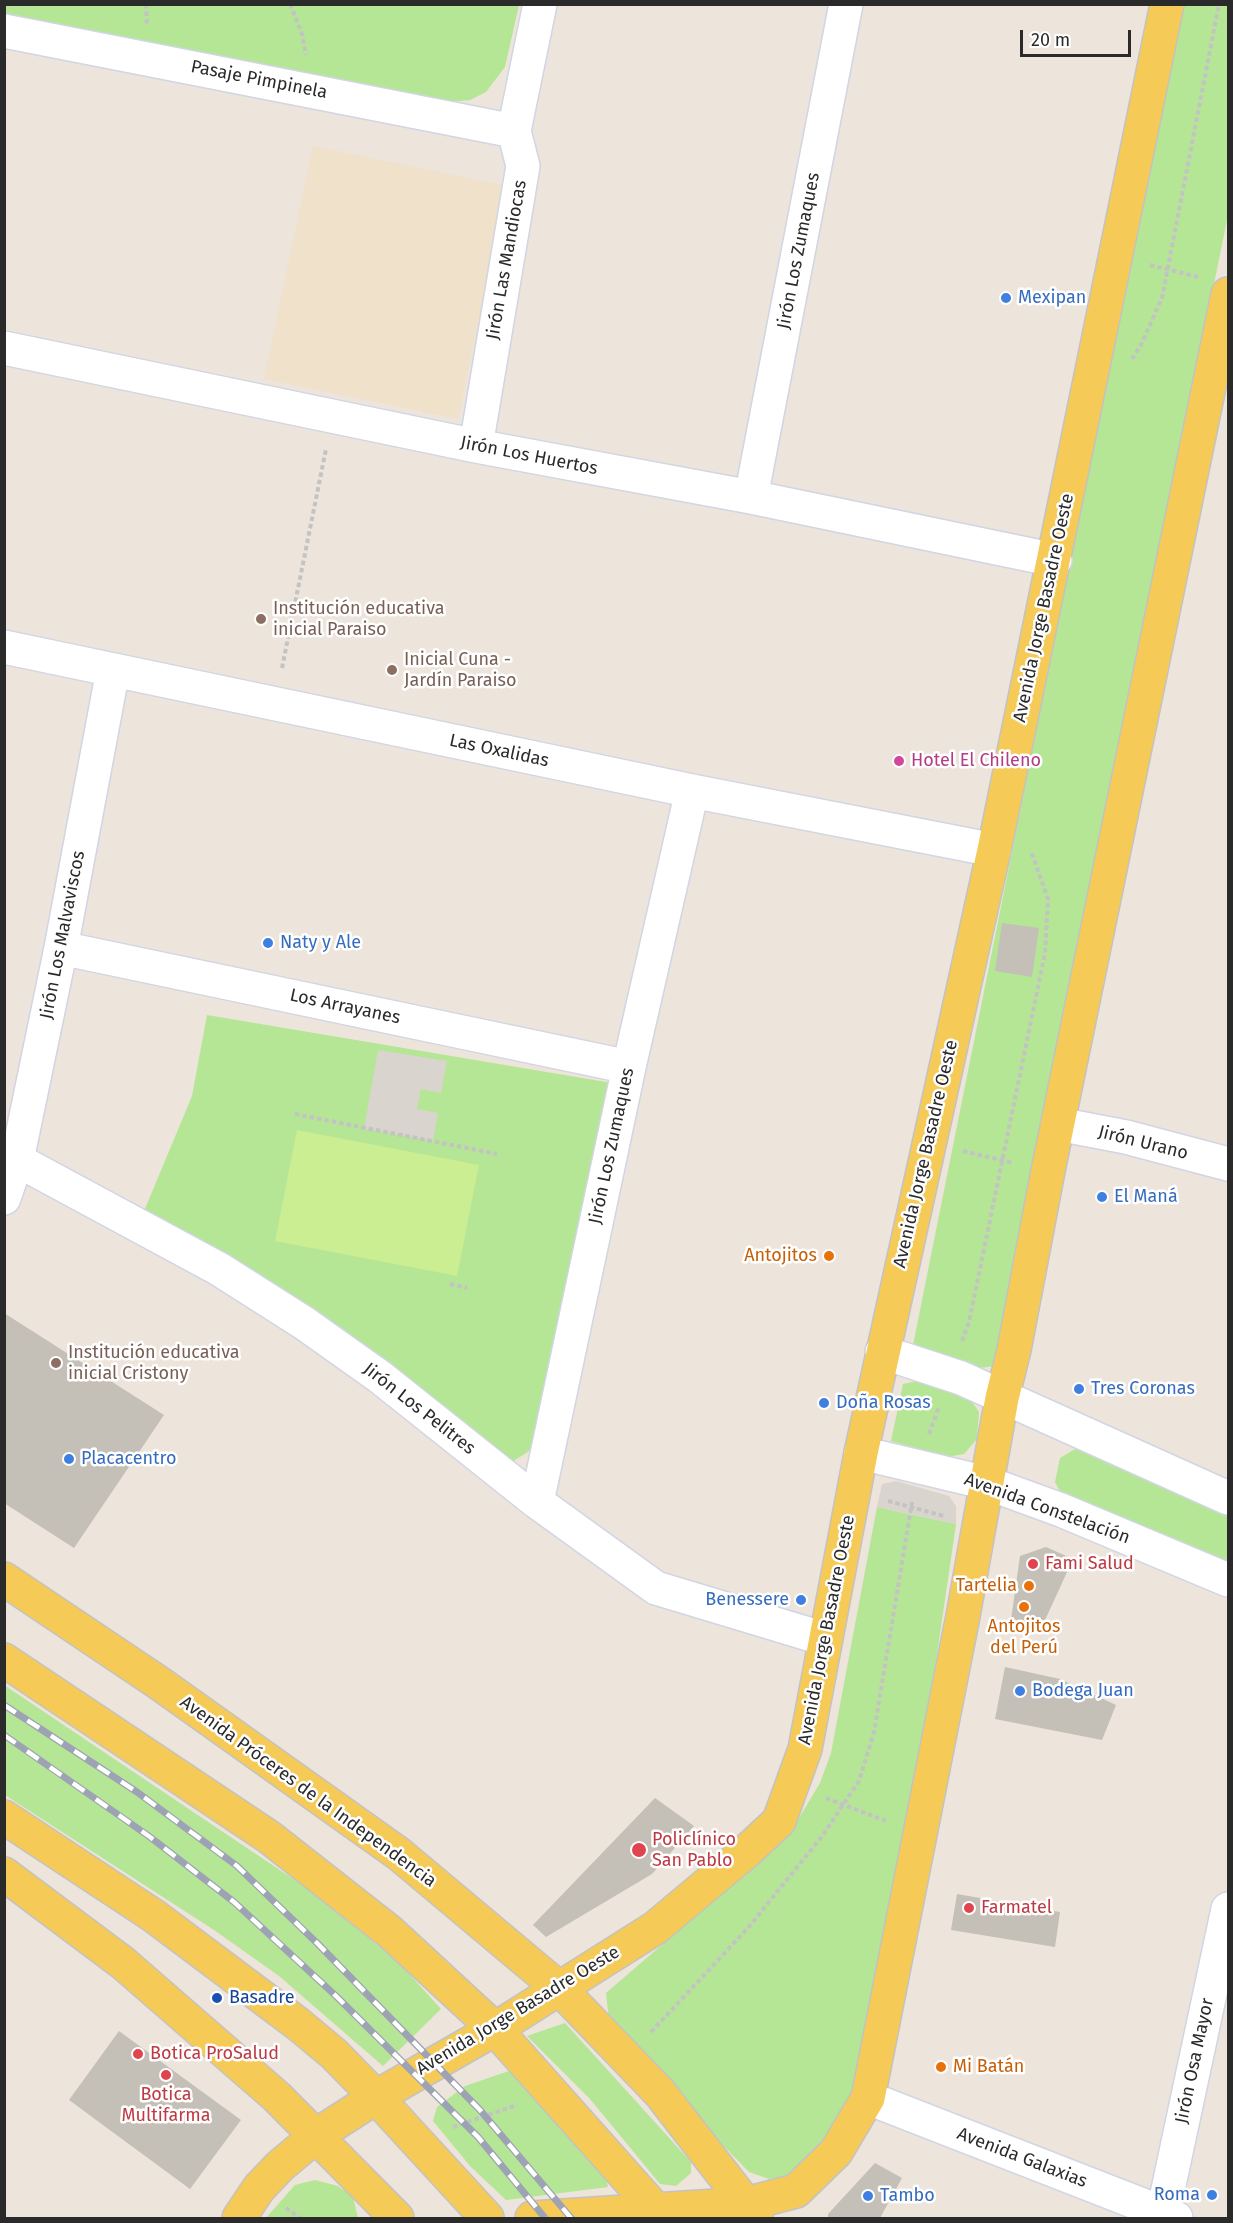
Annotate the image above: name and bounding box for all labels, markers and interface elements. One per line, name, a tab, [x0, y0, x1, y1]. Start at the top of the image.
scale bar	[1023, 18, 1134, 56]
text: 20 m	[1031, 29, 1070, 51]
street label: Pasaje Pimpinela	[189, 56, 329, 104]
street label: Jirón Los Zumaques	[773, 171, 825, 331]
street label: Jirón Las Mandiocas	[482, 179, 532, 341]
place label: Mexipan	[1018, 287, 1086, 309]
marker: Mexipan	[999, 291, 1013, 305]
street label: Jirón Los Huertos	[458, 432, 600, 480]
street label: Avenida Jorge Basadre Oeste	[1009, 492, 1079, 724]
place label: Institución educativa inicial Paraiso	[273, 598, 445, 640]
marker: Institución educativa inicial Paraiso	[254, 612, 268, 626]
place label: Inicial Cuna - Jardín Paraiso	[404, 649, 516, 692]
marker: Inicial Cuna - Jardín Paraiso	[385, 663, 399, 677]
street label: Las Oxalidas	[447, 730, 551, 772]
place label: Hotel El Chileno	[911, 750, 1041, 772]
marker: Hotel El Chileno	[892, 754, 906, 768]
street label: Jirón Los Malvaviscos	[36, 849, 90, 1021]
place label: Naty y Ale	[280, 932, 361, 954]
marker: Naty y Ale	[261, 936, 275, 950]
street label: Los Arrayanes	[288, 985, 402, 1029]
street label: Avenida Jorge Basadre Oeste	[889, 1038, 963, 1270]
street label: Jirón Los Zumaques	[585, 1066, 639, 1226]
street label: Jirón Urano	[1096, 1121, 1190, 1165]
place label: El Maná	[1114, 1186, 1178, 1208]
marker: El Maná	[1095, 1190, 1109, 1204]
place label: Antojitos	[744, 1245, 817, 1267]
marker: Antojitos	[822, 1249, 836, 1263]
place label: Institución educativa inicial Cristony	[68, 1342, 240, 1384]
marker: Institución educativa inicial Cristony	[49, 1356, 63, 1370]
street label: Jirón Los Pelitres	[359, 1359, 479, 1459]
place label: Tres Coronas	[1091, 1378, 1195, 1400]
marker: Tres Coronas	[1072, 1382, 1086, 1396]
place label: Doña Rosas	[836, 1392, 931, 1414]
marker: Doña Rosas	[817, 1396, 831, 1410]
place label: Placacentro	[81, 1448, 176, 1470]
marker: Placacentro	[62, 1452, 76, 1466]
street label: Avenida Constelación	[961, 1469, 1133, 1549]
street label: Avenida Jorge Basadre Oeste	[794, 1513, 860, 1747]
place label: Fami Salud	[1045, 1553, 1134, 1575]
marker: Fami Salud	[1026, 1557, 1040, 1571]
place label: Tartelia	[956, 1575, 1017, 1597]
marker: Tartelia	[1022, 1579, 1036, 1593]
place label: Benessere	[705, 1589, 789, 1611]
marker: Benessere	[794, 1593, 808, 1607]
marker: Antojitos del Perú	[1017, 1600, 1031, 1614]
place label: Antojitos del Perú	[988, 1616, 1060, 1658]
place label: Bodega Juan	[1032, 1680, 1134, 1702]
marker: Bodega Juan	[1013, 1684, 1027, 1698]
street label: Avenida Próceres de la Independencia	[176, 1692, 440, 1892]
place label: Policlínico San Pablo	[652, 1829, 736, 1872]
marker: Policlínico San Pablo	[630, 1841, 648, 1859]
place label: Farmatel	[981, 1897, 1052, 1919]
marker: Farmatel	[962, 1901, 976, 1915]
street label: Avenida Jorge Basadre Oeste	[412, 1942, 624, 2080]
place label: Basadre	[229, 1987, 295, 2009]
marker: Basadre	[210, 1991, 224, 2005]
street label: Jirón Osa Mayor	[1171, 1996, 1219, 2126]
place label: Botica ProSalud	[150, 2043, 279, 2065]
marker: Botica ProSalud	[131, 2047, 145, 2061]
place label: Mi Batán	[953, 2056, 1024, 2078]
marker: Mi Batán	[934, 2060, 948, 2074]
marker: Botica Multifarma	[159, 2068, 173, 2082]
place label: Botica Multifarma	[122, 2084, 210, 2126]
street label: Avenida Galaxias	[954, 2123, 1090, 2193]
place label: Roma	[1154, 2184, 1200, 2206]
place label: Tambo	[880, 2185, 935, 2207]
marker: Roma	[1205, 2188, 1219, 2202]
marker: Tambo	[861, 2189, 875, 2203]

